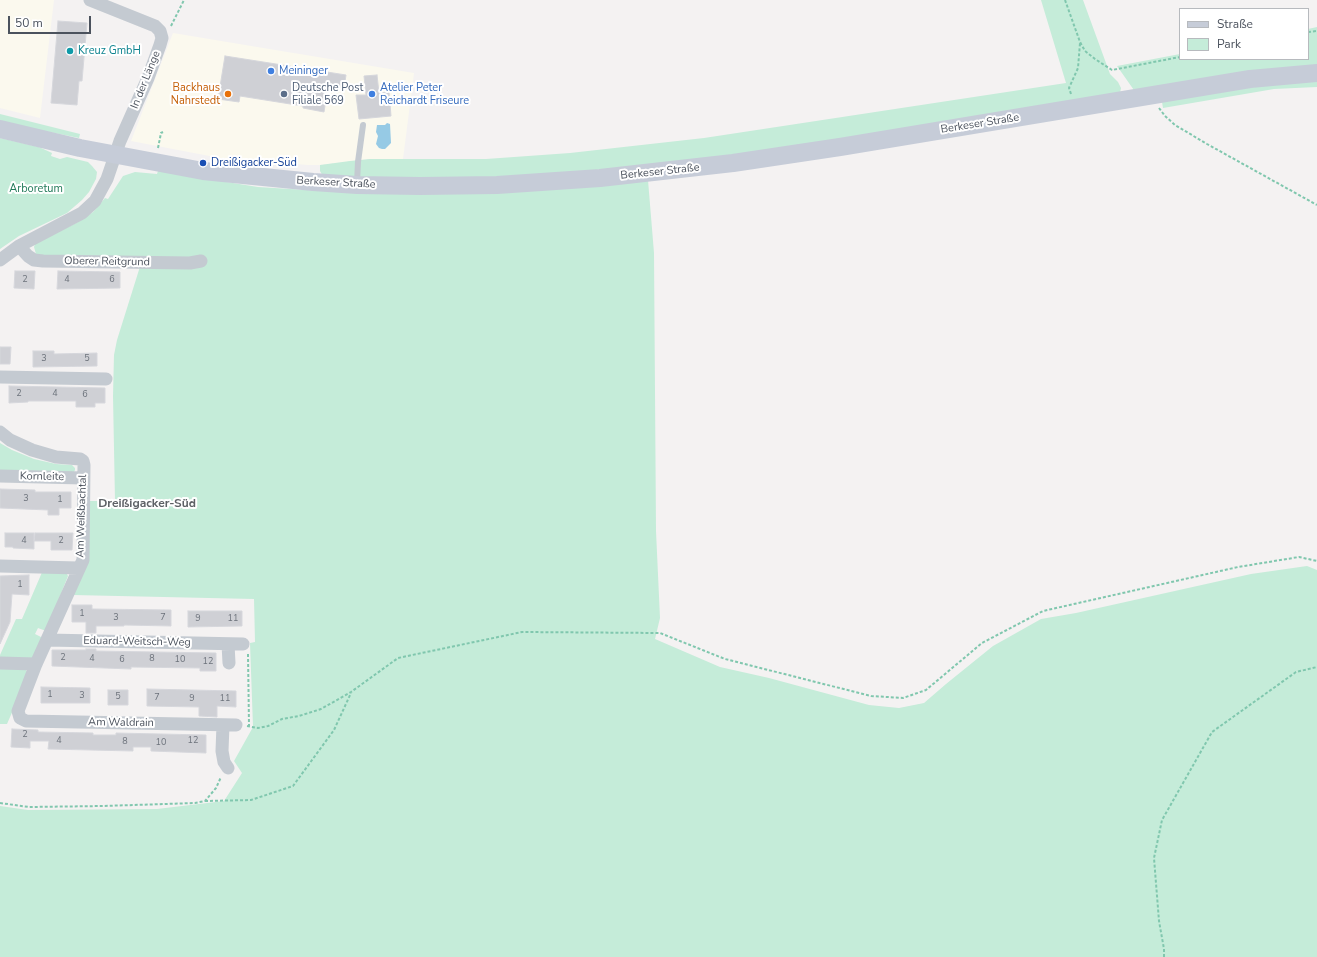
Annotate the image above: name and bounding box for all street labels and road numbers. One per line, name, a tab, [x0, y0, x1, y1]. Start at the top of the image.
street label: In der Länge	[128, 49, 164, 111]
street label: Berkeser Straße	[940, 111, 1020, 137]
street label: Berkeser Straße	[620, 161, 700, 183]
street label: Berkeser Straße	[296, 174, 376, 192]
street label: Oberer Reitgrund	[64, 255, 150, 269]
street label: Kornleite	[20, 470, 64, 484]
street label: Am Weißbachtal	[74, 474, 90, 558]
street label: Eduard-Weitsch-Weg	[83, 634, 191, 650]
street label: Am Waldrain	[88, 716, 154, 730]

